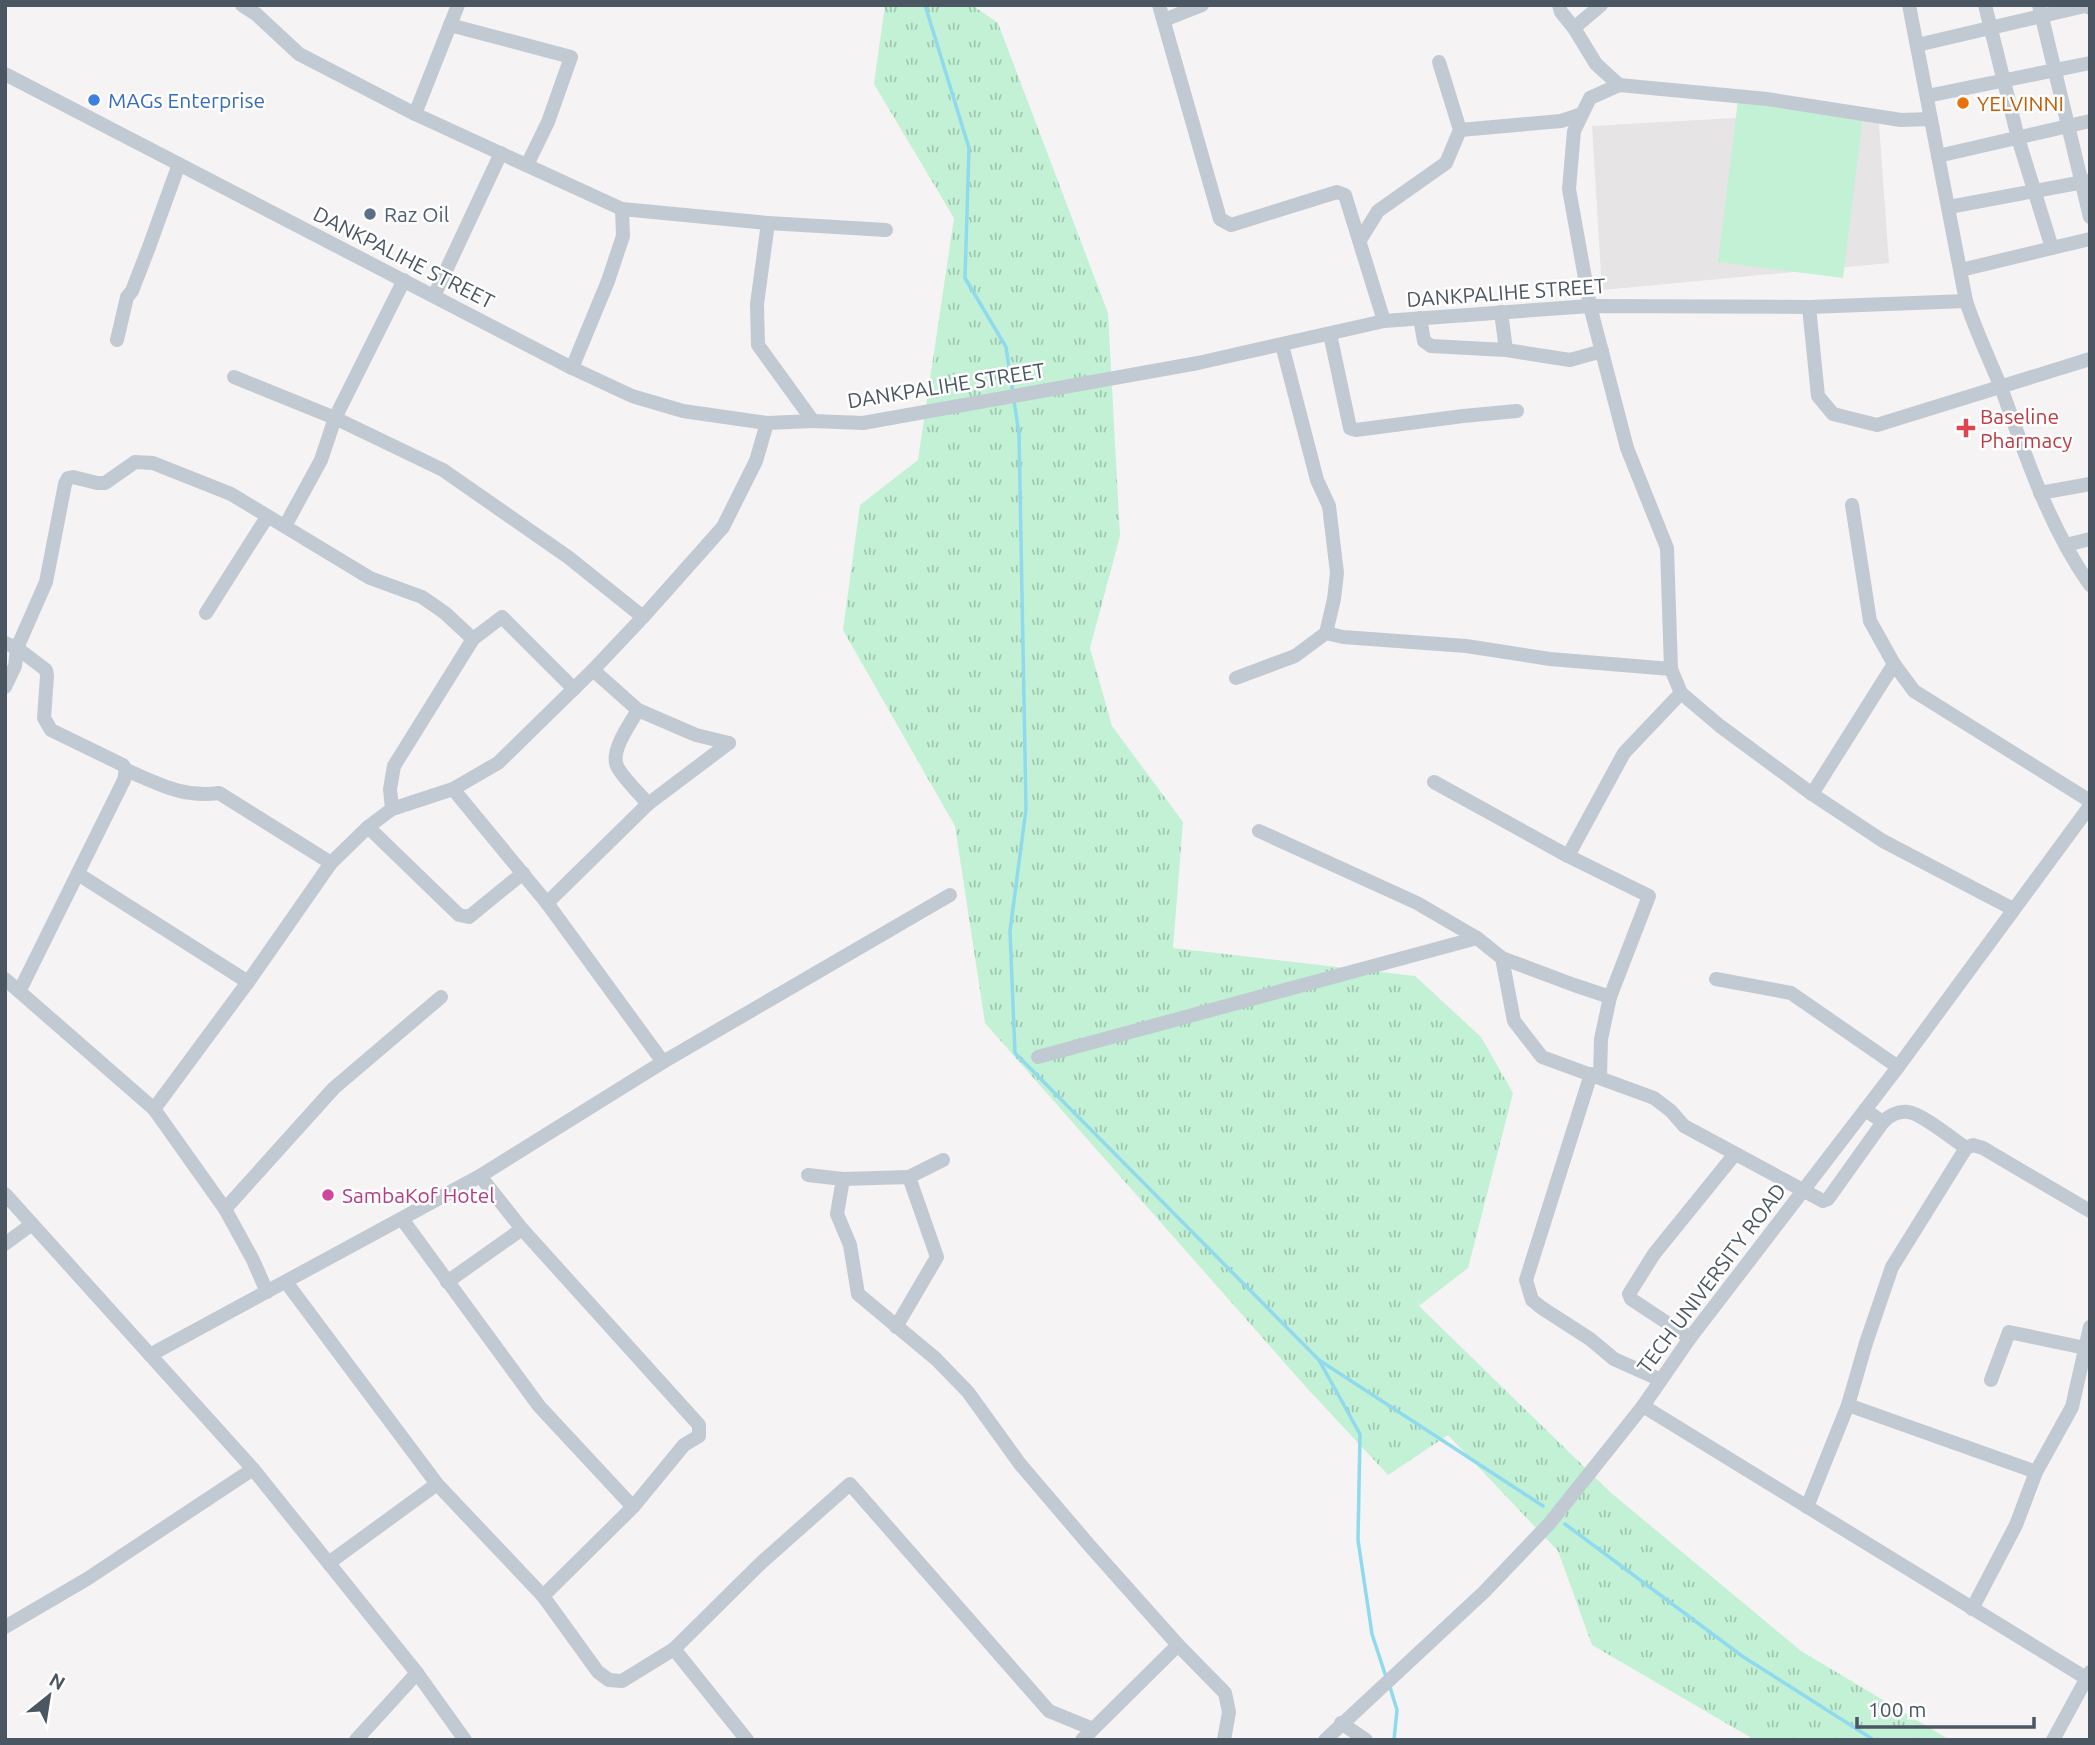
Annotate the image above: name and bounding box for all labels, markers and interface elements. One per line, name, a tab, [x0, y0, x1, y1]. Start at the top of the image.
place label: MAGs Enterprise	[108, 88, 265, 112]
place label: YELVINNI	[1977, 91, 2064, 115]
marker: MAGs Enterprise	[86, 92, 102, 108]
marker: YELVINNI	[1955, 95, 1971, 111]
street label: DANKPALIHE STREET	[310, 201, 499, 313]
place label: Raz Oil	[384, 202, 449, 226]
marker: Raz Oil	[362, 206, 378, 222]
street label: DANKPALIHE STREET	[1406, 273, 1607, 311]
street label: DANKPALIHE STREET	[846, 357, 1047, 412]
place label: Baseline Pharmacy	[1980, 404, 2072, 452]
marker: Baseline Pharmacy	[1958, 420, 1974, 436]
street label: TECH UNIVERSITY ROAD	[1632, 1178, 1790, 1378]
place label: SambaKof Hotel	[342, 1183, 495, 1207]
marker: SambaKof Hotel	[320, 1187, 336, 1203]
north arrow	[14, 1661, 84, 1731]
text: N	[46, 1668, 69, 1694]
scale bar	[1857, 1686, 2034, 1730]
text: 100 m	[1868, 1697, 1926, 1721]

